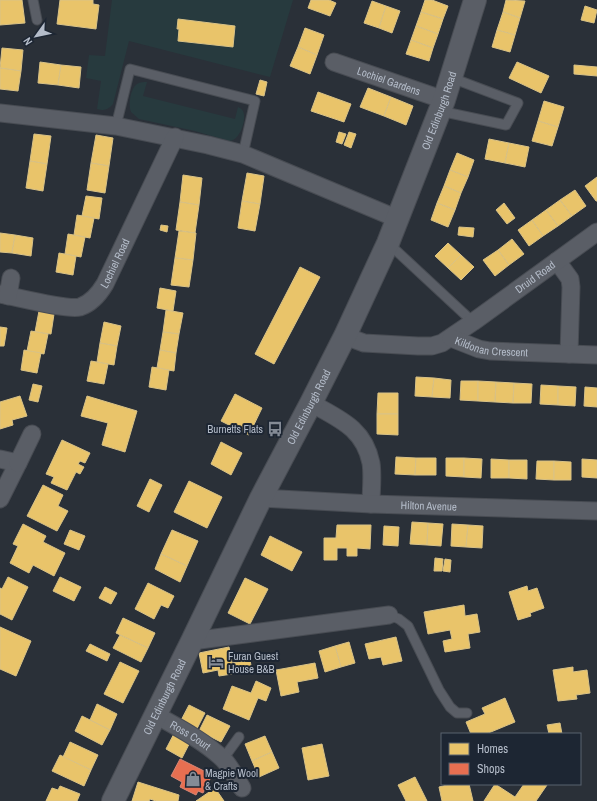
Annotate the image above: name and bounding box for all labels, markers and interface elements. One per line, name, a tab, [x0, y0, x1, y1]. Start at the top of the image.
north arrow	[16, 16, 56, 56]
text: N	[20, 35, 35, 48]
street label: Lochiel Gardens	[355, 63, 423, 99]
street label: Old Edinburgh Road	[418, 70, 459, 152]
street label: Lochiel Road	[97, 236, 133, 291]
street label: Druid Road	[512, 258, 558, 296]
street label: Kildonan Crescent	[453, 333, 529, 359]
street label: Old Edinburgh Road	[283, 367, 334, 447]
bus stop icon: Burnetts Flats	[266, 420, 284, 438]
place label: Burnetts Flats	[207, 422, 263, 436]
street label: Hilton Avenue	[401, 498, 457, 514]
place label: Furan Guest House B&B	[228, 649, 279, 676]
hotel icon: Furan Guest House B&B	[207, 653, 225, 671]
street label: Old Edinburgh Road	[140, 657, 189, 737]
street label: Ross Court	[168, 717, 214, 754]
legend	[441, 733, 581, 785]
text: Homes	[477, 741, 508, 757]
text: Shops	[477, 761, 505, 777]
place label: Magpie Wool & Crafts	[205, 766, 258, 793]
shop icon: Magpie Wool & Crafts	[184, 770, 202, 788]

